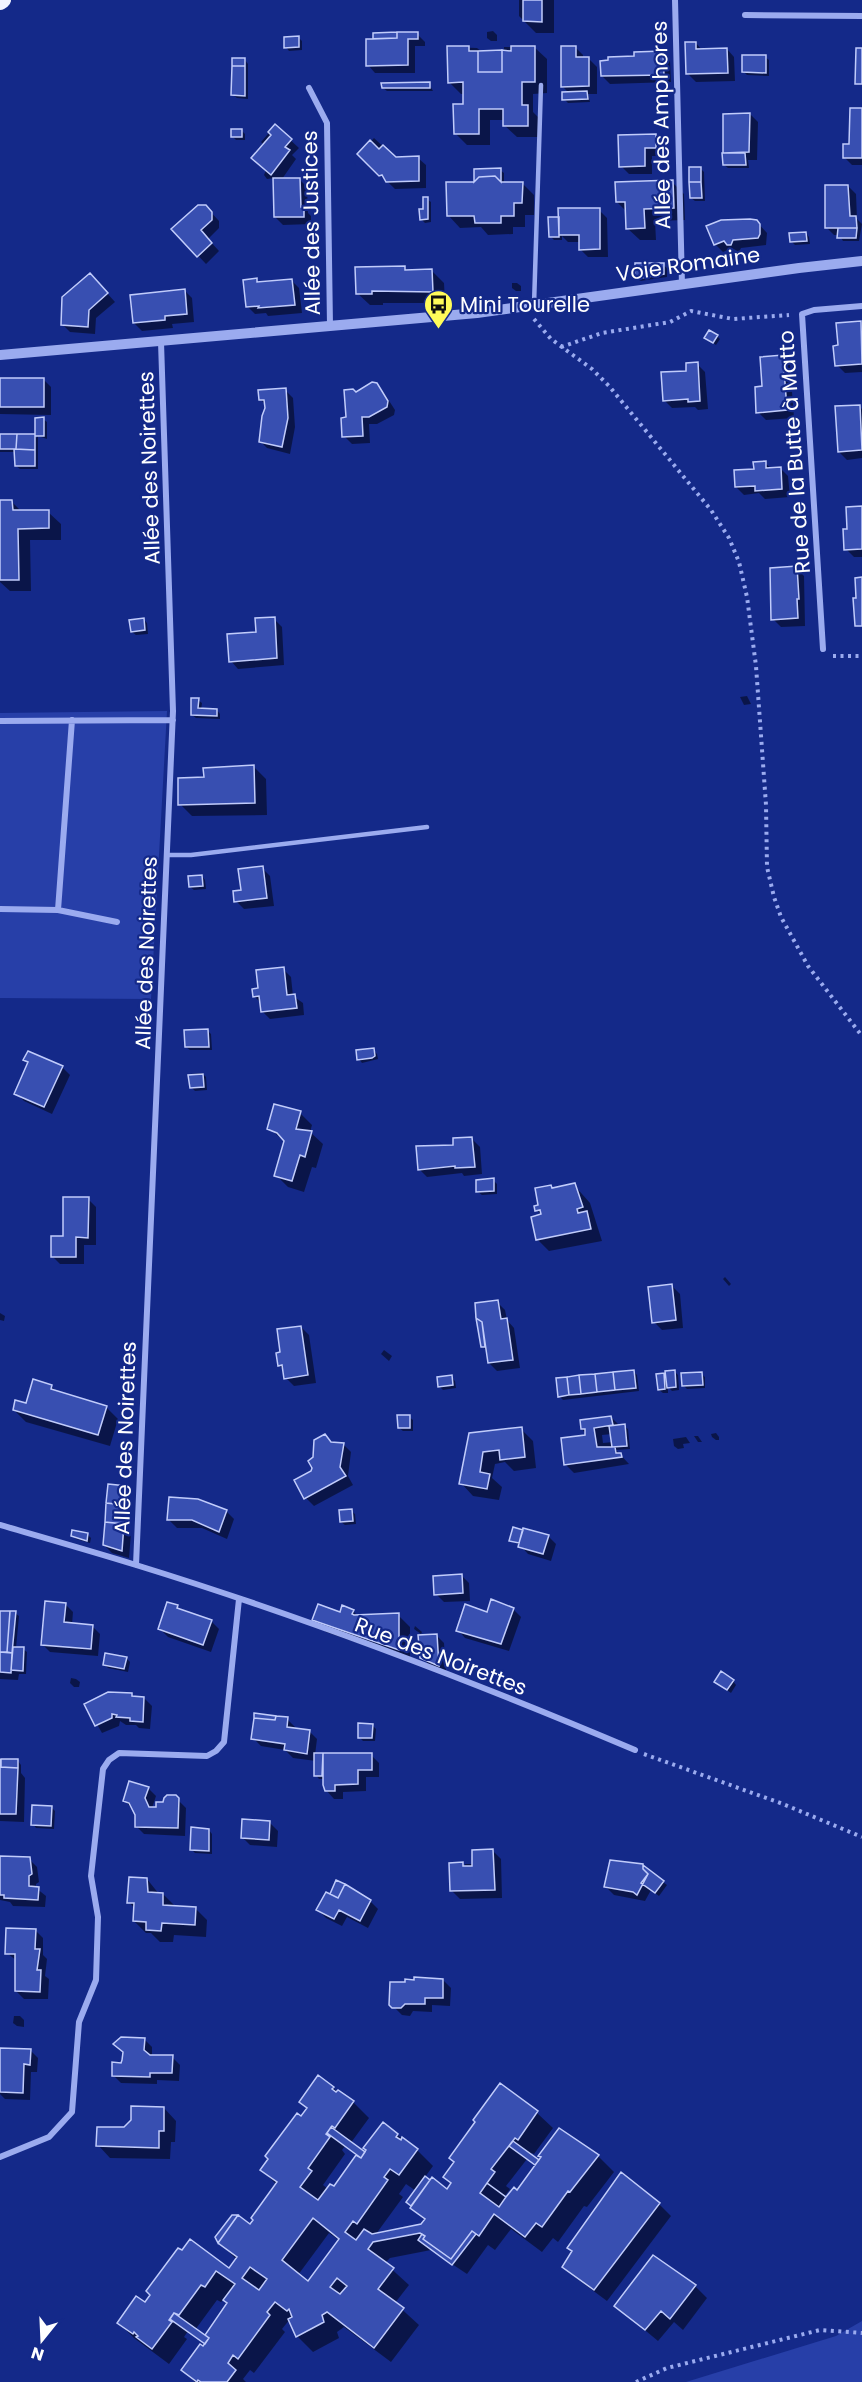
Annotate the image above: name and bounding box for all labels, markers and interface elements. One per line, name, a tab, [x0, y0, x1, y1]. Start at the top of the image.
street label: Allée des Amphores	[645, 20, 677, 230]
street label: Allée des Justices	[295, 130, 327, 316]
street label: Voie Romaine	[614, 240, 762, 288]
bus stop icon: Mini Tourelle	[423, 288, 455, 330]
place label: Mini Tourelle	[460, 290, 590, 319]
street label: Rue de la Butte à Matto	[771, 329, 817, 575]
street label: Allée des Noirettes	[131, 371, 167, 565]
street label: Allée des Noirettes	[128, 856, 164, 1050]
street label: Allée des Noirettes	[107, 1341, 143, 1535]
street label: Rue des Noirettes	[351, 1610, 531, 1702]
north arrow	[12, 2310, 72, 2370]
text: N	[28, 2341, 47, 2367]

